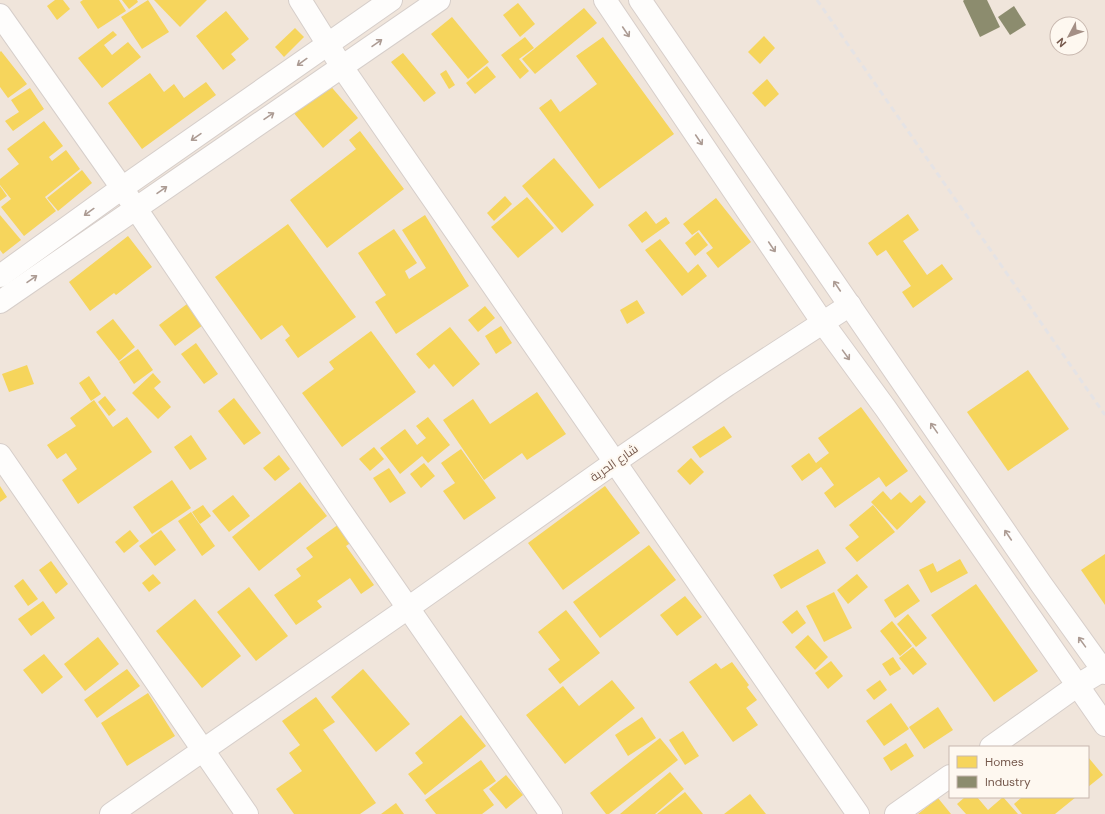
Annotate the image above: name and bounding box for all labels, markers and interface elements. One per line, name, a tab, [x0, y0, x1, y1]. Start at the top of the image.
north arrow	[1049, 16, 1089, 56]
one-way arrow	[622, 27, 631, 38]
text: N	[1054, 35, 1069, 50]
one-way arrow	[371, 39, 382, 47]
one-way arrow	[297, 58, 308, 66]
one-way arrow	[264, 112, 275, 120]
one-way arrow	[191, 133, 202, 141]
one-way arrow	[695, 134, 703, 145]
one-way arrow	[156, 186, 167, 194]
one-way arrow	[84, 208, 95, 216]
one-way arrow	[768, 242, 776, 253]
one-way arrow	[26, 275, 37, 283]
one-way arrow	[833, 281, 841, 292]
one-way arrow	[842, 349, 850, 360]
one-way arrow	[930, 423, 938, 434]
street label: شارع الحرية	[587, 441, 641, 485]
one-way arrow	[1004, 530, 1012, 541]
one-way arrow	[1078, 636, 1086, 647]
legend	[949, 746, 1089, 798]
text: Homes	[985, 754, 1024, 770]
text: Industry	[985, 774, 1031, 790]

